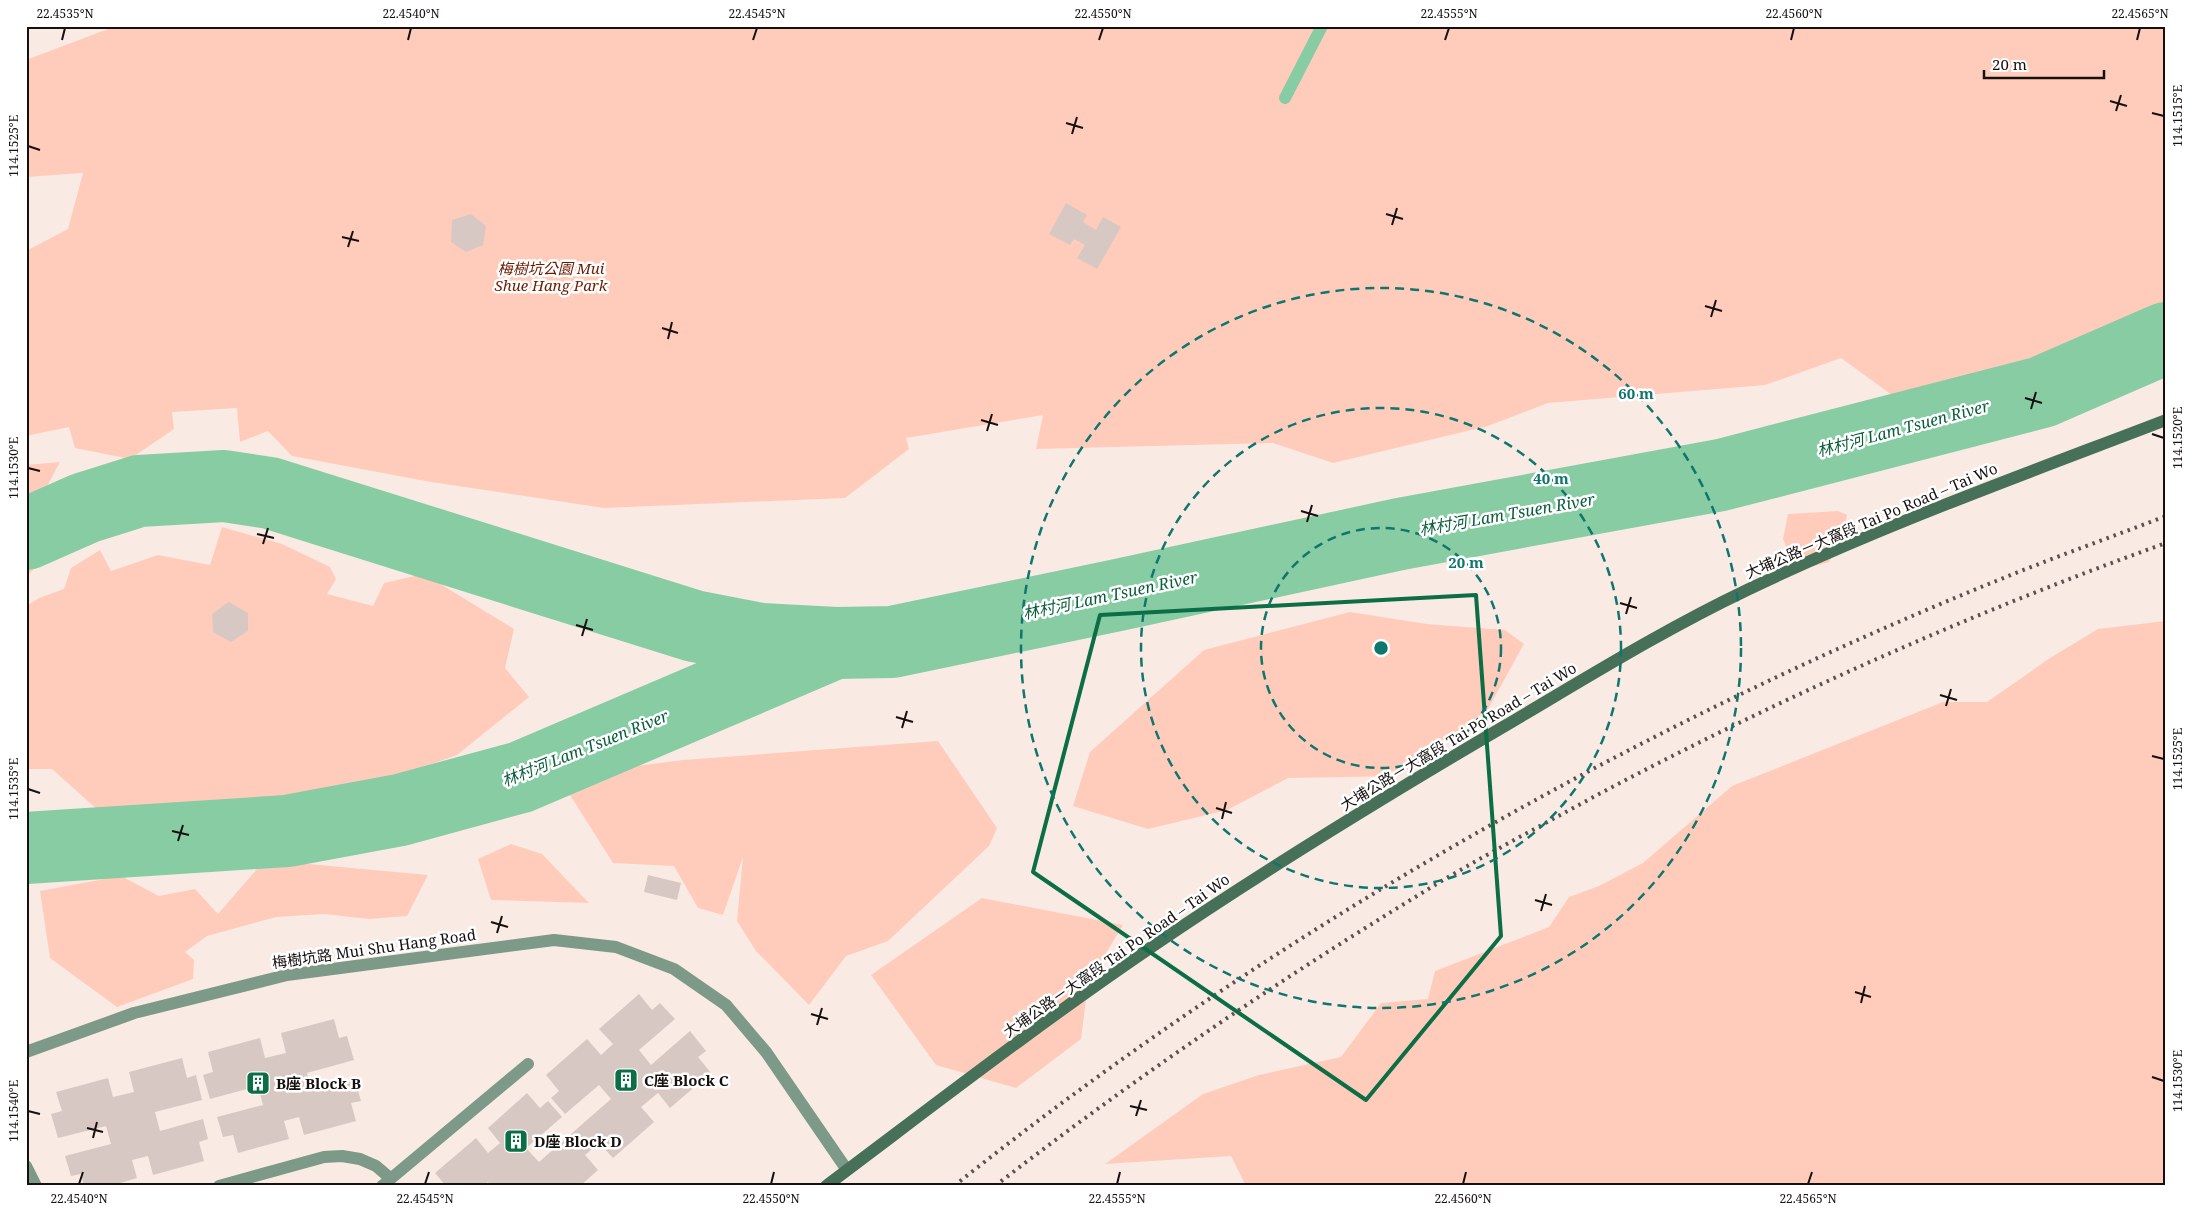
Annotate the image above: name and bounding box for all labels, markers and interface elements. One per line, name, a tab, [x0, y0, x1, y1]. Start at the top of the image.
text: 22.4535°N	[36, 5, 94, 22]
text: 22.4540°N	[382, 5, 440, 22]
text: 22.4545°N	[728, 5, 786, 22]
text: 22.4550°N	[1074, 5, 1132, 22]
text: 22.4555°N	[1420, 5, 1478, 22]
text: 22.4560°N	[1765, 5, 1823, 22]
text: 22.4565°N	[2111, 5, 2169, 22]
scale bar	[1984, 48, 2104, 80]
text: 20 m	[1992, 54, 2027, 74]
text: 114.1515°E	[2169, 85, 2186, 147]
text: 114.1525°E	[5, 115, 22, 177]
park label: 梅樹坑公園 Mui Shue Hang Park	[495, 258, 608, 295]
text: 60 m	[1618, 383, 1654, 403]
water label: 林村河 Lam Tsuen River	[1814, 394, 1992, 462]
text: 114.1520°E	[2169, 407, 2186, 469]
text: 114.1530°E	[5, 437, 22, 499]
street label: 大埔公路－大窩段 Tai Po Road – Tai Wo	[1742, 458, 2000, 582]
text: 40 m	[1533, 468, 1569, 488]
water label: 林村河 Lam Tsuen River	[1418, 488, 1597, 540]
text: 20 m	[1448, 552, 1484, 572]
water label: 林村河 Lam Tsuen River	[1021, 566, 1200, 624]
centre of rings	[1372, 639, 1390, 657]
street label: 大埔公路－大窩段 Tai Po Road – Tai Wo	[1336, 657, 1580, 815]
water label: 林村河 Lam Tsuen River	[498, 704, 672, 792]
text: 114.1525°E	[2169, 728, 2186, 790]
text: 114.1535°E	[5, 758, 22, 820]
street label: 大埔公路－大窩段 Tai Po Road – Tai Wo	[999, 869, 1233, 1041]
street label: 梅樹坑路 Mui Shu Hang Road	[271, 924, 477, 972]
text: 114.1530°E	[2169, 1050, 2186, 1112]
building icon: C座 Block C	[613, 1067, 639, 1093]
building icon: B座 Block B	[245, 1070, 271, 1096]
place label: C座 Block C	[644, 1070, 729, 1090]
place label: B座 Block B	[276, 1073, 361, 1093]
text: 114.1540°E	[5, 1080, 22, 1142]
building icon: D座 Block D	[503, 1128, 529, 1154]
place label: D座 Block D	[534, 1131, 622, 1151]
text: 22.4540°N	[50, 1190, 108, 1207]
text: 22.4545°N	[396, 1190, 454, 1207]
text: 22.4550°N	[742, 1190, 800, 1207]
text: 22.4555°N	[1088, 1190, 1146, 1207]
text: 22.4560°N	[1434, 1190, 1492, 1207]
text: 22.4565°N	[1779, 1190, 1837, 1207]

